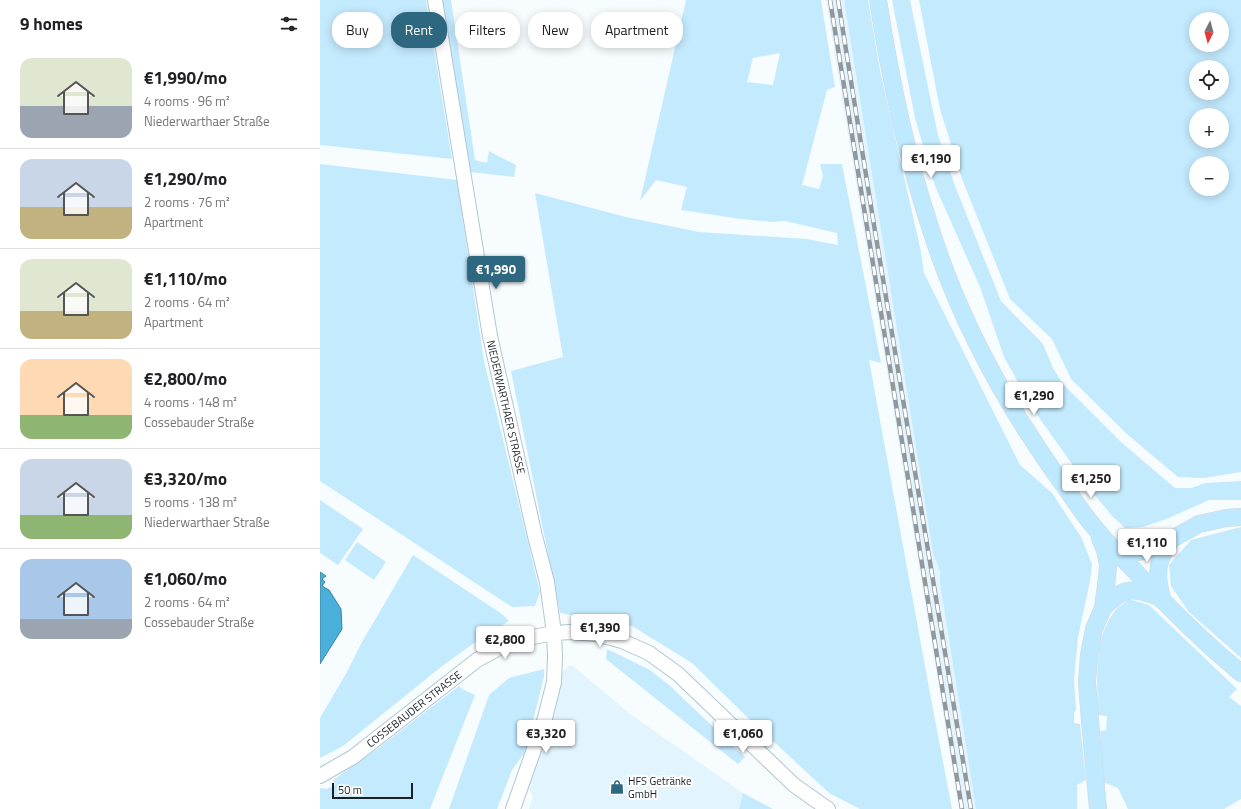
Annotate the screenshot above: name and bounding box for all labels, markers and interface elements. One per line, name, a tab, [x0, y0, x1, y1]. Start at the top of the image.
text: 9 homes	[20, 11, 83, 37]
chip: Buy	[332, 12, 383, 48]
chip: Rent	[391, 12, 447, 48]
chip: Filters	[455, 12, 520, 48]
chip: New	[528, 12, 583, 48]
chip: Apartment	[591, 12, 683, 48]
north arrow	[1189, 12, 1229, 52]
map controls	[1189, 12, 1229, 196]
icon: filters	[278, 13, 300, 35]
button: locate	[1189, 60, 1229, 100]
text: €1,990/mo	[144, 65, 227, 91]
icon: home	[52, 74, 100, 122]
text: 4 rooms · 96 m²	[144, 91, 230, 111]
button: +	[1189, 108, 1229, 148]
text: Niederwarthaer Straße	[144, 111, 270, 131]
pin: €1,190	[898, 145, 964, 179]
text: €1,190	[911, 148, 951, 168]
button: −	[1189, 156, 1229, 196]
text: €1,290/mo	[144, 166, 227, 192]
icon: home	[52, 175, 100, 223]
text: 2 rooms · 76 m²	[144, 192, 230, 212]
text: Apartment	[144, 212, 203, 232]
pin: €1,990	[463, 256, 529, 290]
text: €1,990	[476, 259, 516, 279]
text: €1,110/mo	[144, 266, 227, 292]
icon: home	[52, 275, 100, 323]
text: 2 rooms · 64 m²	[144, 292, 230, 312]
text: Apartment	[144, 312, 203, 332]
street label: NIEDERWARTHAER STRASSE	[483, 339, 529, 475]
text: €2,800/mo	[144, 366, 227, 392]
icon: home	[52, 375, 100, 423]
pin: €1,290	[1001, 382, 1067, 416]
text: €1,290	[1014, 385, 1054, 405]
text: 4 rooms · 148 m²	[144, 392, 237, 412]
text: Cossebauder Straße	[144, 412, 254, 432]
pin: €1,250	[1058, 465, 1124, 499]
text: €3,320/mo	[144, 466, 227, 492]
text: €1,250	[1071, 468, 1111, 488]
icon: home	[52, 475, 100, 523]
text: 5 rooms · 138 m²	[144, 492, 237, 512]
text: Niederwarthaer Straße	[144, 512, 270, 532]
pin: €1,110	[1114, 529, 1180, 563]
text: €1,110	[1127, 532, 1167, 552]
text: €1,060/mo	[144, 566, 227, 592]
icon: home	[52, 575, 100, 623]
text: 2 rooms · 64 m²	[144, 592, 230, 612]
text: Cossebauder Straße	[144, 612, 254, 632]
pin: €1,390	[567, 614, 633, 648]
text: €1,390	[580, 617, 620, 637]
pin: €2,800	[472, 626, 538, 660]
text: €2,800	[485, 629, 525, 649]
street label: COSSEBAUDER STRASSE	[363, 667, 465, 751]
pin: €3,320	[513, 720, 579, 754]
pin: €1,060	[710, 720, 776, 754]
text: €3,320	[526, 723, 566, 743]
text: €1,060	[723, 723, 763, 743]
place label: HFS Getränke GmbH	[628, 773, 692, 802]
shop icon: HFS Getränke GmbH	[609, 779, 625, 795]
scale bar	[332, 781, 413, 800]
text: 50 m	[338, 782, 362, 798]

